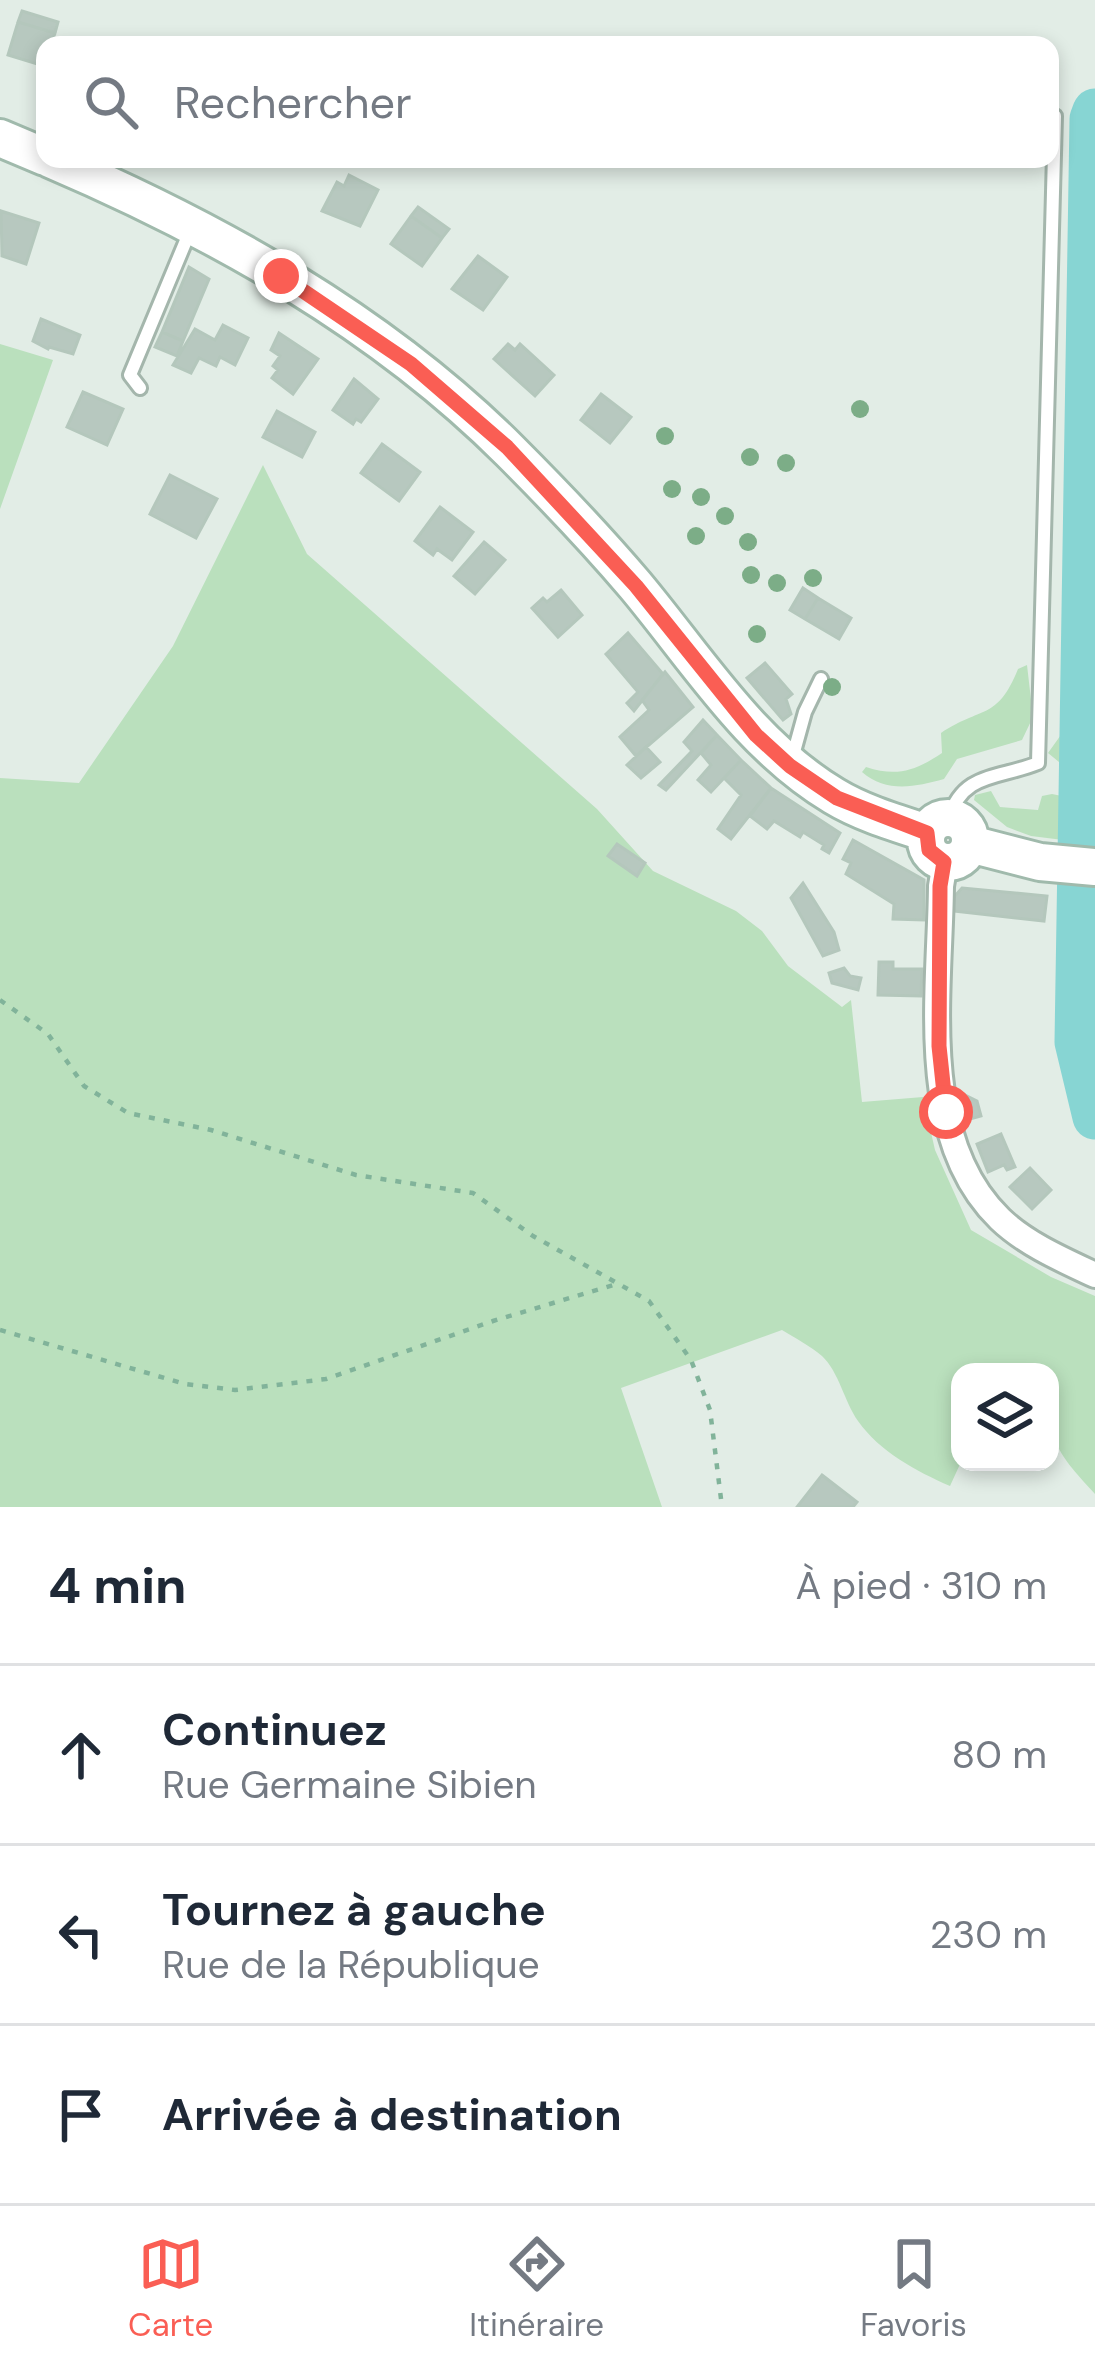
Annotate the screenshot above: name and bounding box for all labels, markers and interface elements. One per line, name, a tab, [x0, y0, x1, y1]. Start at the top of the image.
search box	[36, 36, 1059, 168]
icon: search	[78, 69, 144, 135]
text: Rechercher	[174, 73, 412, 132]
route end	[254, 249, 308, 303]
route start	[919, 1085, 973, 1139]
map controls	[951, 1363, 1059, 1471]
button: layers	[951, 1363, 1059, 1471]
text: 4 min	[48, 1552, 187, 1619]
text: À pied · 310 m	[796, 1560, 1047, 1611]
text: Continuez	[162, 1700, 387, 1759]
icon: ahead	[48, 1722, 114, 1788]
text: 80 m	[951, 1729, 1047, 1780]
text: Rue Germaine Sibien	[162, 1759, 537, 1810]
text: Tournez à gauche	[162, 1880, 546, 1939]
icon: left	[48, 1902, 114, 1968]
text: 230 m	[930, 1909, 1047, 1960]
text: Rue de la République	[162, 1939, 540, 1990]
icon: arrive	[48, 2082, 114, 2148]
text: Arrivée à destination	[162, 2085, 622, 2144]
tab: Carte	[128, 2231, 213, 2346]
tab: Itinéraire	[469, 2231, 604, 2346]
tab: Favoris	[860, 2231, 967, 2346]

